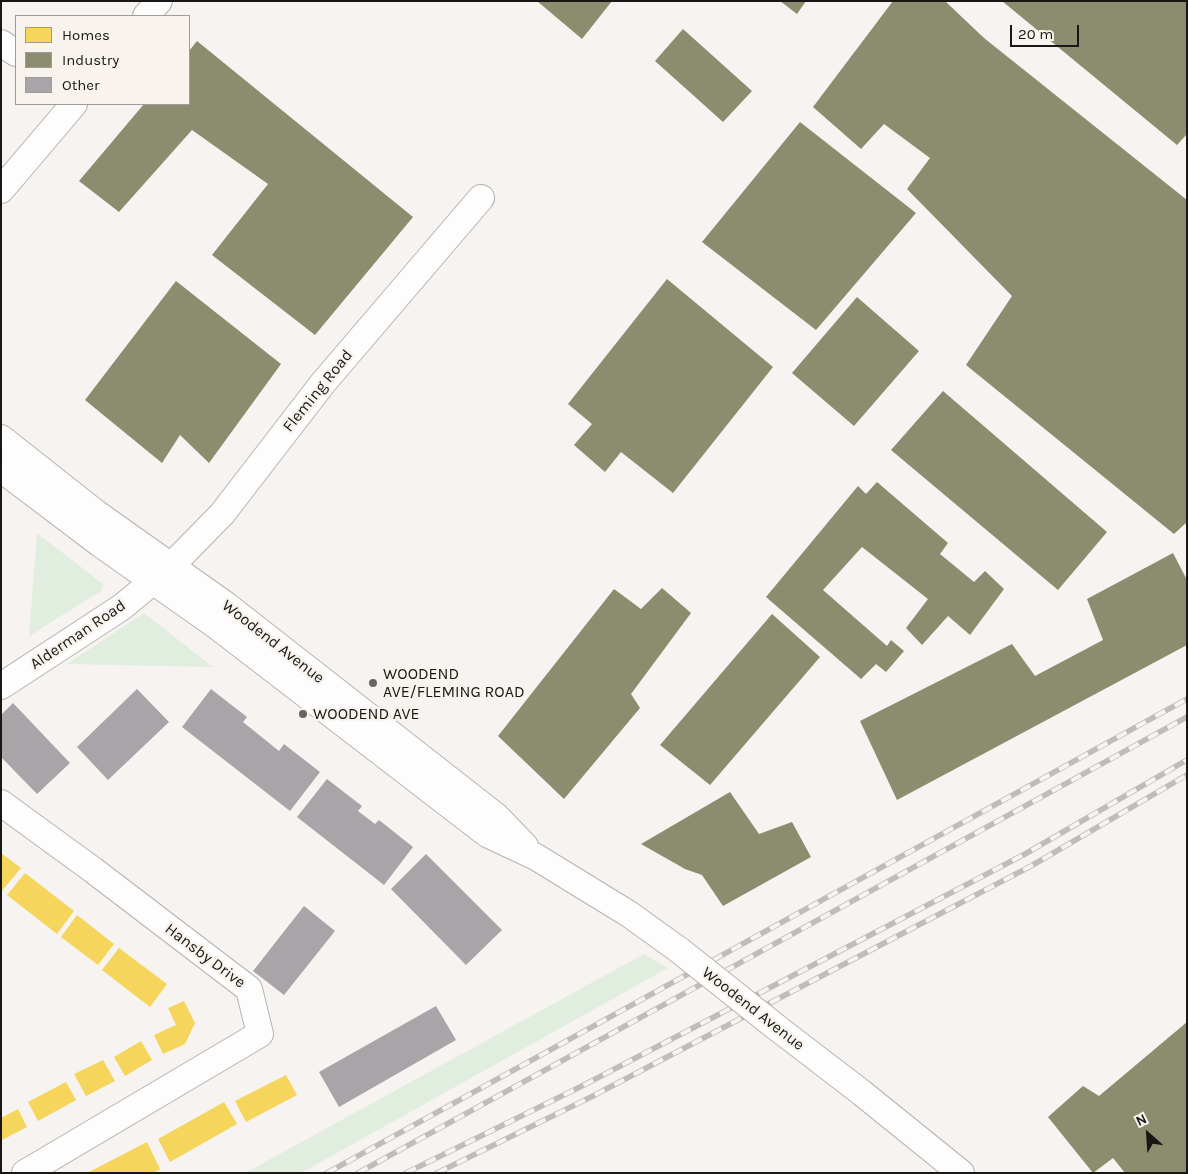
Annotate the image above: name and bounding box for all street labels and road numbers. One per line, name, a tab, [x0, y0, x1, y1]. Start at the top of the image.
street label: Fleming Road	[279, 346, 357, 436]
street label: Alderman Road	[27, 596, 129, 674]
street label: Woodend Avenue	[218, 596, 328, 688]
street label: Hansby Drive	[161, 920, 249, 992]
street label: Woodend Avenue	[698, 963, 808, 1055]

